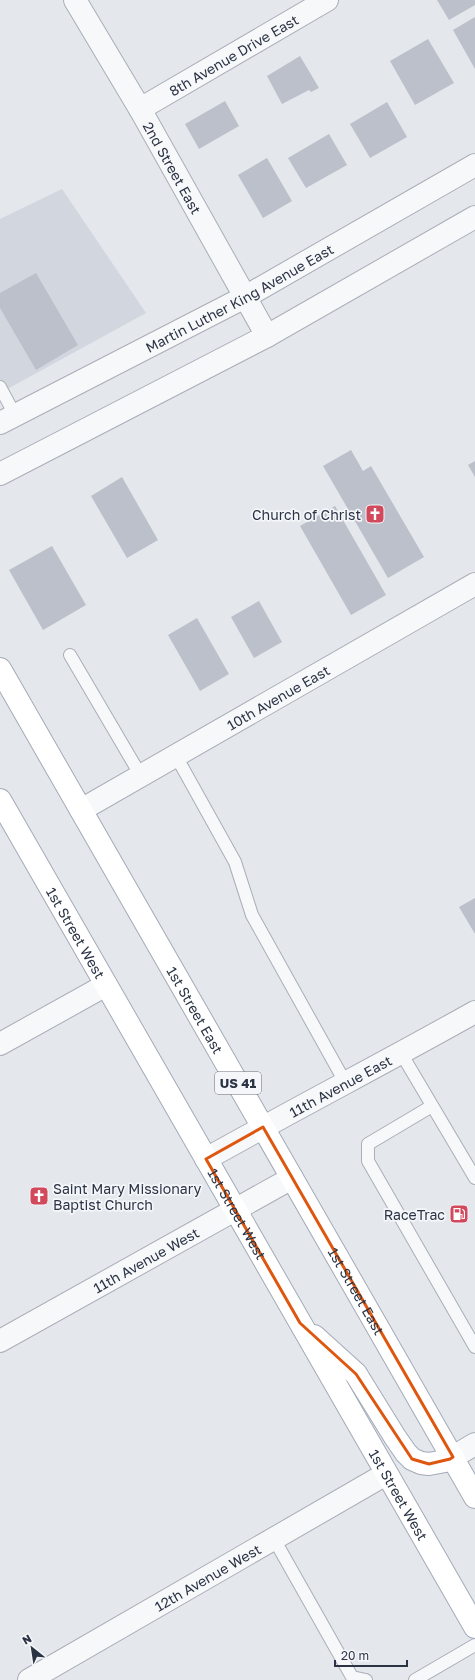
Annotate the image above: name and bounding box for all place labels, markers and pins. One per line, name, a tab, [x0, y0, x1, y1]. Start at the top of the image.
church icon: Church of Christ	[364, 503, 386, 525]
place label: Church of Christ	[252, 506, 361, 523]
place label: Saint Mary Missionary Baptist Church	[53, 1180, 202, 1213]
church icon: Saint Mary Missionary Baptist Church	[28, 1185, 50, 1207]
fuel station icon: RaceTrac	[448, 1203, 470, 1225]
place label: RaceTrac	[384, 1206, 445, 1223]

